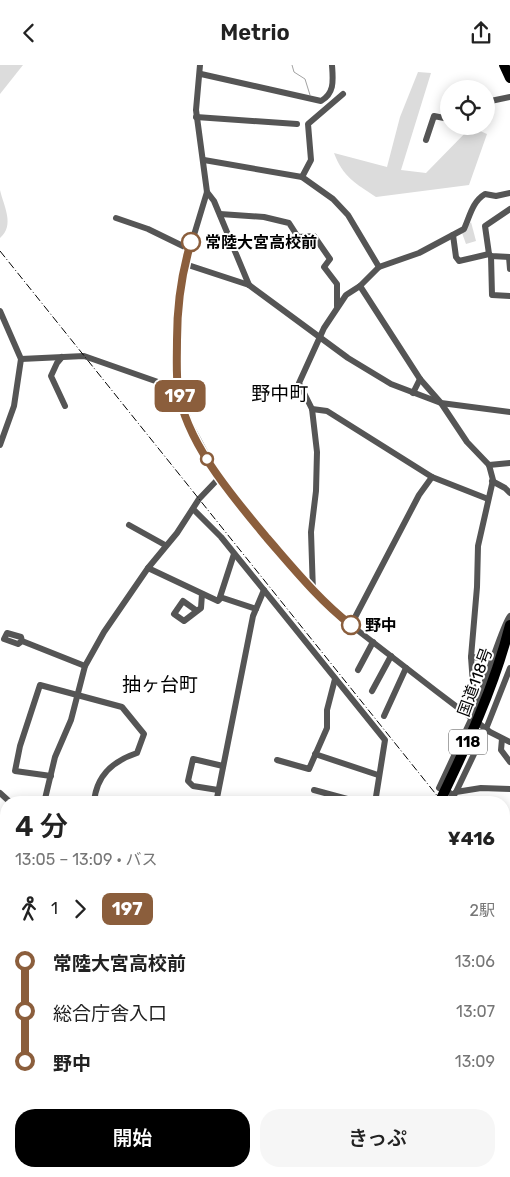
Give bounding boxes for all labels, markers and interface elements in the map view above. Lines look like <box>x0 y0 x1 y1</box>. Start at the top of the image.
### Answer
icon: back <box>15 19 43 47</box>
text: Metrio <box>220 19 290 46</box>
icon: share <box>467 19 495 47</box>
map controls <box>440 80 495 135</box>
button: locate <box>440 80 495 135</box>
marker: 常陸大宮高校前 <box>181 232 201 252</box>
place label: 常陸大宮高校前 <box>205 233 317 252</box>
line badge: 197 <box>151 380 209 412</box>
district label: 野中町 <box>251 382 309 405</box>
text: 197 <box>165 385 195 407</box>
unlabelled marker <box>200 452 214 466</box>
marker: 野中 <box>341 615 361 635</box>
place label: 野中 <box>365 616 397 635</box>
street label: 国道118号 <box>454 645 496 719</box>
district label: 抽ヶ台町 <box>122 673 198 696</box>
road number: 118 <box>449 729 487 755</box>
text: 4 分 <box>15 810 68 843</box>
text: ¥416 <box>448 827 495 850</box>
text: 13:05 – 13:09 · バス <box>15 850 158 869</box>
icon: walk <box>15 895 43 923</box>
icon: forward <box>66 895 94 923</box>
text: 197 <box>112 898 143 920</box>
text: 1 <box>51 899 58 918</box>
text: 2駅 <box>470 901 495 920</box>
text: 常陸大宮高校前 <box>53 952 186 975</box>
text: 13:06 <box>455 952 495 971</box>
text: 総合庁舎入口 <box>53 1002 167 1025</box>
text: 13:07 <box>456 1002 495 1021</box>
text: 野中 <box>53 1052 91 1075</box>
text: 13:09 <box>455 1052 495 1071</box>
button: 開始 <box>15 1109 250 1167</box>
button: きっぷ <box>260 1109 495 1167</box>

